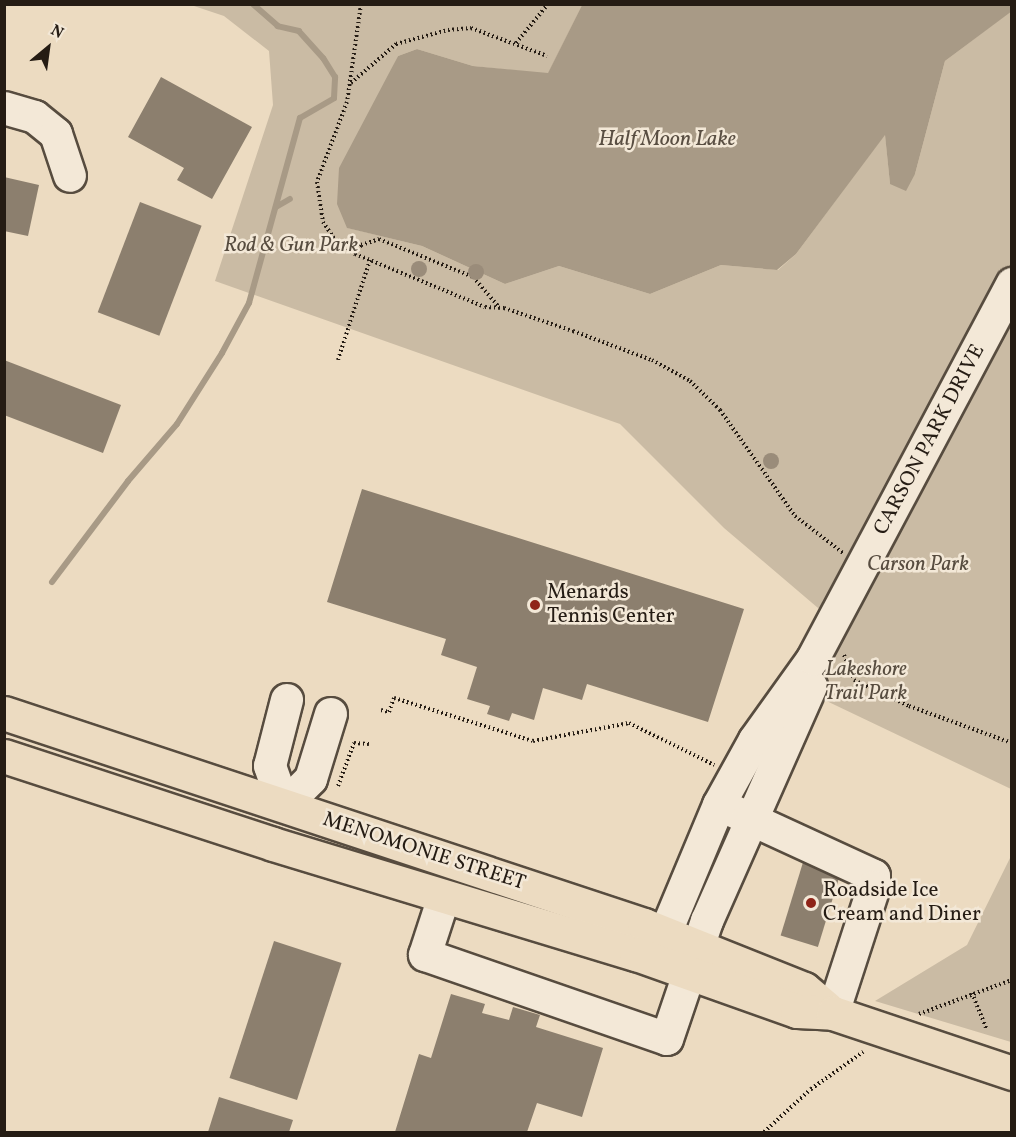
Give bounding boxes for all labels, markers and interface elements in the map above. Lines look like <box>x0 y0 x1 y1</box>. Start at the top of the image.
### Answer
north arrow <box>18 18 78 78</box>
text: N <box>46 20 67 45</box>
water label: Half Moon Lake <box>598 127 736 153</box>
park label: Rod & Gun Park <box>224 233 358 259</box>
street label: CARSON PARK DRIVE <box>869 340 991 540</box>
park label: Carson Park <box>867 552 969 578</box>
place label: Menards Tennis Center <box>547 580 674 630</box>
marker: Menards Tennis Center <box>528 598 542 612</box>
park label: Lakeshore Trail Park <box>825 657 907 707</box>
street label: MENOMONIE STREET <box>319 807 529 897</box>
place label: Roadside Ice Cream and Diner <box>823 878 981 928</box>
marker: Roadside Ice Cream and Diner <box>804 896 818 910</box>

